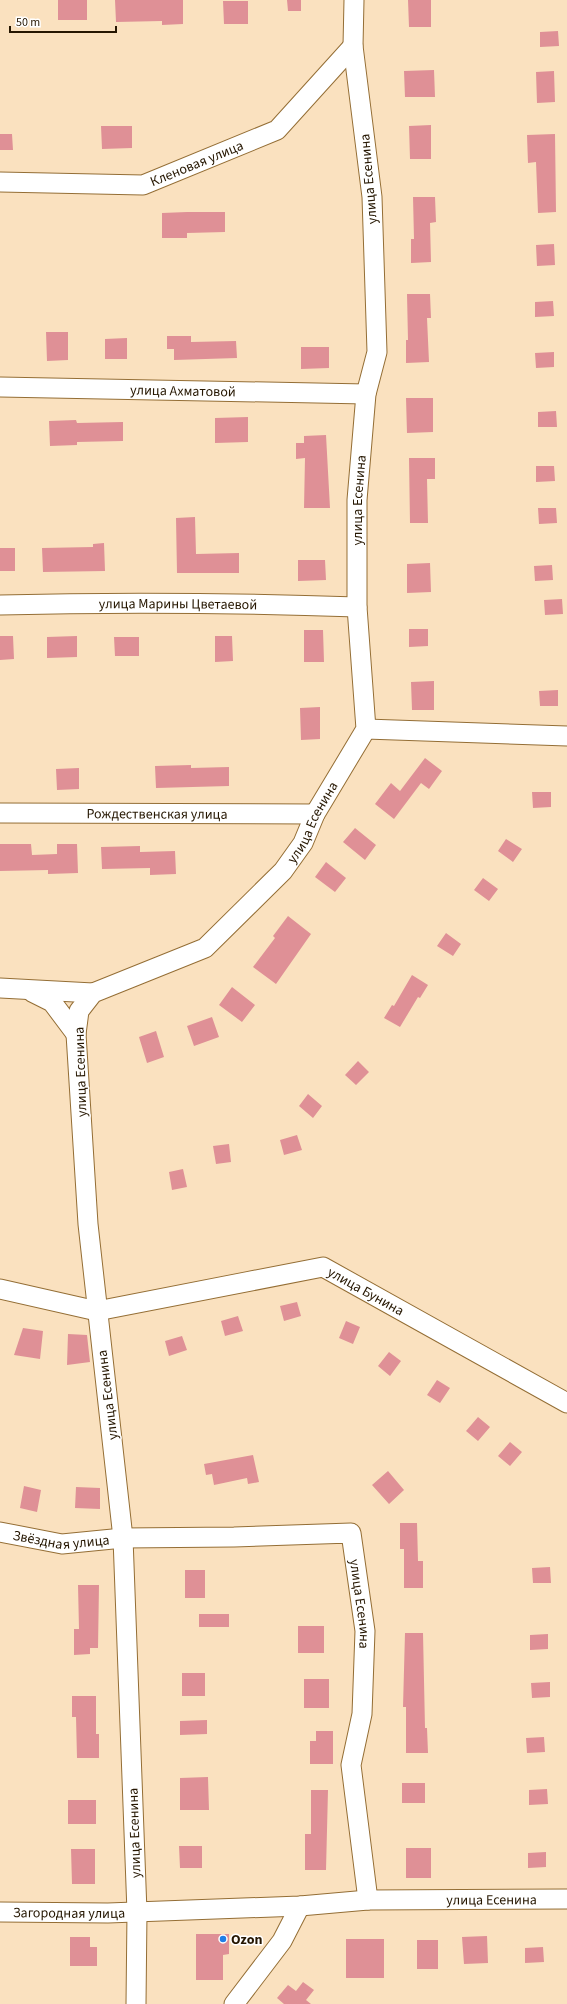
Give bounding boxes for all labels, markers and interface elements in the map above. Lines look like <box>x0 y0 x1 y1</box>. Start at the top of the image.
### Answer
scale bar <box>10 8 116 34</box>
text: 50 m <box>16 14 40 31</box>
street label: улица Есенина <box>355 133 383 225</box>
street label: Кленовая улица <box>147 136 247 192</box>
street label: улица Ахматовой <box>130 380 236 403</box>
street label: улица Есенина <box>348 454 372 545</box>
street label: улица Марины Цветаевой <box>99 594 257 615</box>
street label: улица Есенина <box>283 778 343 868</box>
street label: Рождественская улица <box>86 804 228 825</box>
street label: улица Есенина <box>69 1026 93 1118</box>
street label: улица Бунина <box>324 1263 407 1321</box>
street label: улица Есенина <box>93 1349 123 1441</box>
street label: Звёздная улица <box>11 1526 110 1555</box>
street label: улица Есенина <box>344 1558 374 1649</box>
street label: улица Есенина <box>123 1787 147 1879</box>
street label: улица Есенина <box>446 1890 537 1911</box>
street label: Загородная улица <box>13 1903 125 1924</box>
place label: Ozon <box>231 1930 262 1950</box>
marker: Ozon <box>218 1934 228 1944</box>

